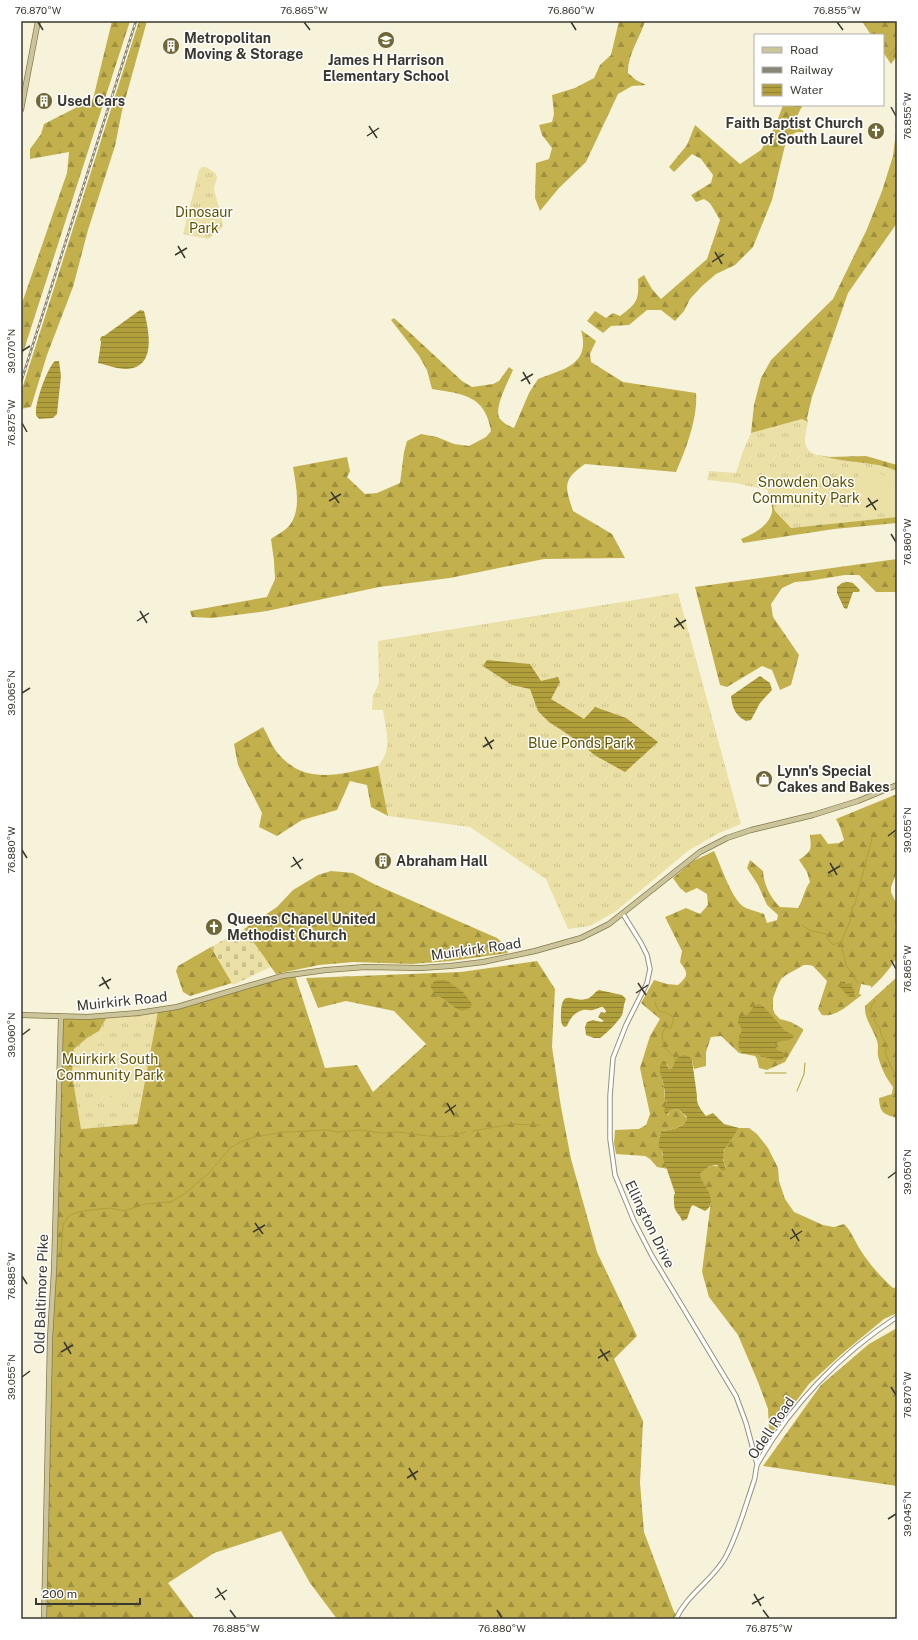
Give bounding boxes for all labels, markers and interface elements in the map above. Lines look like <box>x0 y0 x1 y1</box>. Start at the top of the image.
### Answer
text: 76.870°W <box>15 4 62 16</box>
text: 76.865°W <box>280 4 328 16</box>
text: 76.860°W <box>547 4 595 16</box>
text: 76.855°W <box>813 4 861 16</box>
place label: Metropolitan Moving & Storage <box>184 30 303 62</box>
school or university icon: James H Harrison Elementary School <box>376 30 396 50</box>
legend <box>754 34 884 106</box>
building icon: Metropolitan Moving & Storage <box>161 36 181 56</box>
text: Road <box>790 43 818 57</box>
place label: James H Harrison Elementary School <box>323 52 450 84</box>
text: Railway <box>790 63 834 77</box>
text: Water <box>790 83 824 97</box>
building icon: Used Cars <box>34 91 54 111</box>
text: 76.855°W <box>901 92 913 140</box>
place label: Used Cars <box>57 93 125 109</box>
place label: Faith Baptist Church of South Laurel <box>726 115 863 147</box>
church icon: Faith Baptist Church of South Laurel <box>866 121 886 141</box>
park label: Dinosaur Park <box>175 204 233 236</box>
text: 39.070°N <box>5 329 17 373</box>
text: 76.875°W <box>5 399 17 447</box>
park label: Snowden Oaks Community Park <box>752 474 860 506</box>
text: 76.860°W <box>901 518 913 566</box>
text: 39.065°N <box>5 670 17 716</box>
park label: Blue Ponds Park <box>528 735 634 751</box>
place label: Lynn's Special Cakes and Bakes <box>777 763 890 795</box>
shop icon: Lynn's Special Cakes and Bakes <box>754 769 774 789</box>
text: 39.055°N <box>901 807 913 853</box>
text: 76.880°W <box>5 826 17 874</box>
building icon: Abraham Hall <box>373 851 393 871</box>
place label: Abraham Hall <box>396 853 488 869</box>
place label: Queens Chapel United Methodist Church <box>227 911 376 943</box>
church icon: Queens Chapel United Methodist Church <box>204 917 224 937</box>
street label: Muirkirk Road <box>430 935 522 963</box>
text: 76.865°W <box>901 945 913 993</box>
street label: Muirkirk Road <box>76 988 168 1014</box>
text: 39.060°N <box>5 1012 17 1058</box>
park label: Muirkirk South Community Park <box>56 1051 164 1083</box>
text: 39.050°N <box>901 1149 913 1195</box>
street label: Ellington Drive <box>622 1178 678 1270</box>
street label: Old Baltimore Pike <box>31 1234 51 1354</box>
text: 76.885°W <box>5 1252 17 1300</box>
text: 39.055°N <box>5 1354 17 1400</box>
text: 76.870°W <box>901 1371 913 1418</box>
street label: Odell Road <box>744 1394 798 1462</box>
text: 39.045°N <box>901 1491 913 1537</box>
scale bar <box>36 1580 140 1606</box>
text: 200 m <box>42 1587 77 1601</box>
text: 76.885°W <box>212 1622 260 1634</box>
text: 76.880°W <box>478 1622 526 1634</box>
text: 76.875°W <box>745 1622 793 1634</box>

